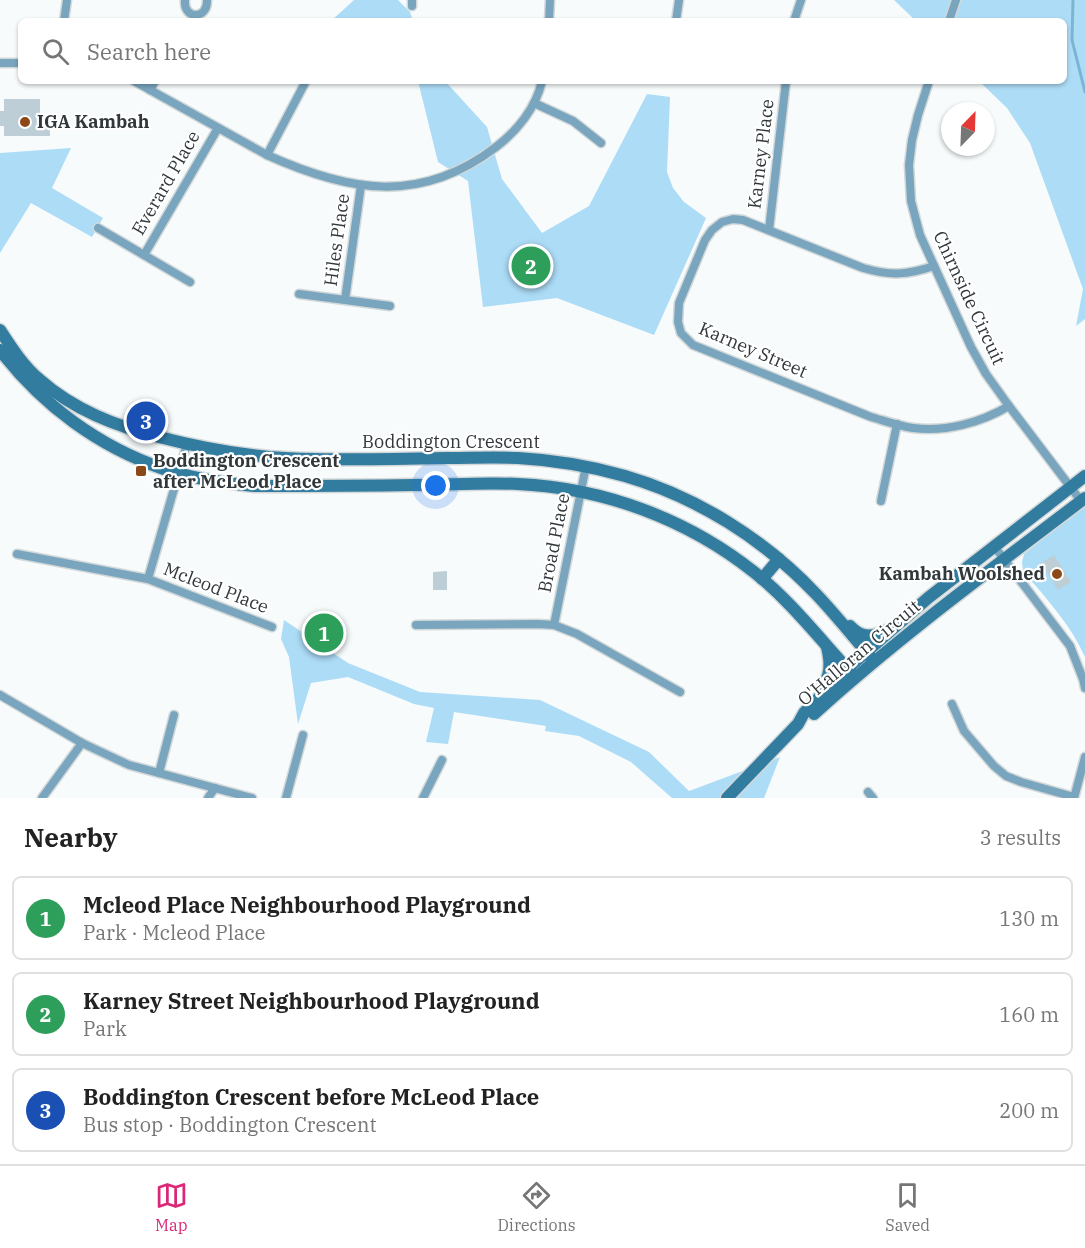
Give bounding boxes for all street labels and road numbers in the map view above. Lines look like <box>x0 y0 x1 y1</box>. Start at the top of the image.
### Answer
street label: Karney Place <box>742 98 779 210</box>
street label: Everard Place <box>126 126 205 239</box>
street label: Hiles Place <box>319 192 354 288</box>
street label: Chirnside Circuit <box>928 227 1011 368</box>
street label: Karney Street <box>695 316 811 383</box>
street label: Boddington Crescent <box>362 430 540 453</box>
street label: Broad Place <box>533 491 574 594</box>
street label: Mcleod Place <box>160 557 272 618</box>
street label: O'Halloran Circuit <box>793 595 925 711</box>

